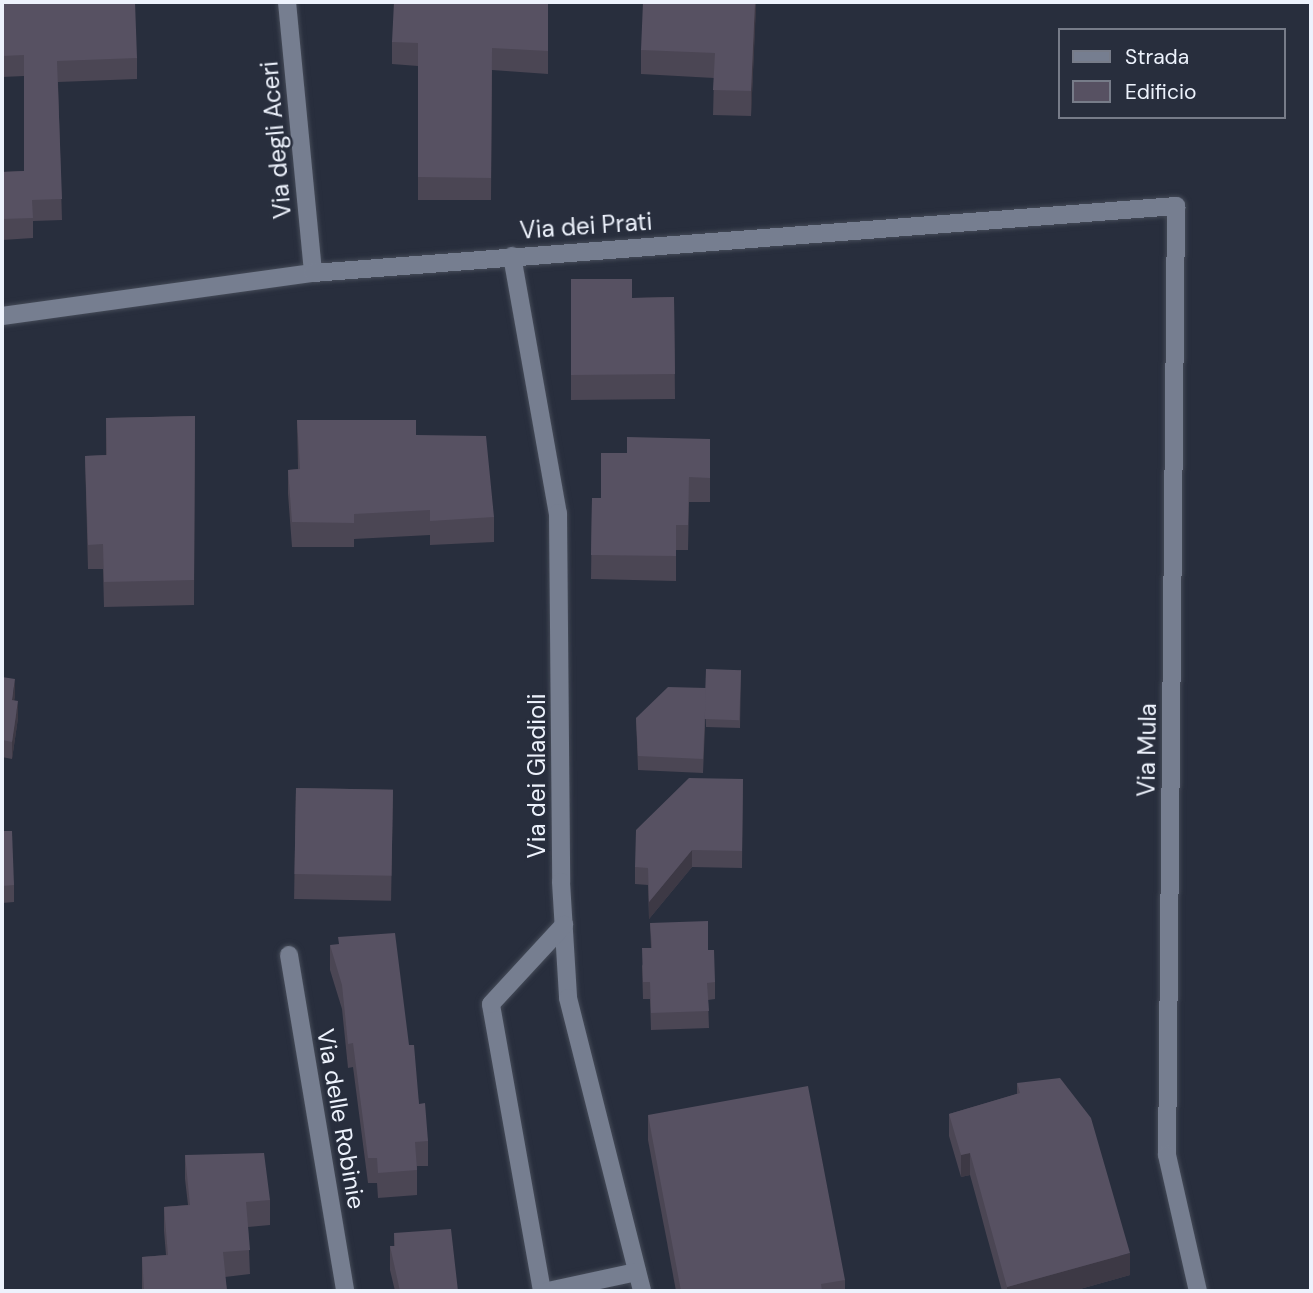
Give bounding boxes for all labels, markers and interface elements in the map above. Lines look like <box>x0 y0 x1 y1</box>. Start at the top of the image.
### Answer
legend <box>1058 28 1285 119</box>
text: Strada <box>1125 43 1189 71</box>
street label: Via degli Aceri <box>255 60 297 220</box>
text: Edificio <box>1125 78 1196 106</box>
street label: Via dei Prati <box>519 207 653 245</box>
street label: Via dei Gladioli <box>523 694 551 858</box>
street label: Via Mula <box>1132 703 1162 797</box>
street label: Via delle Robinie <box>311 1027 371 1211</box>

